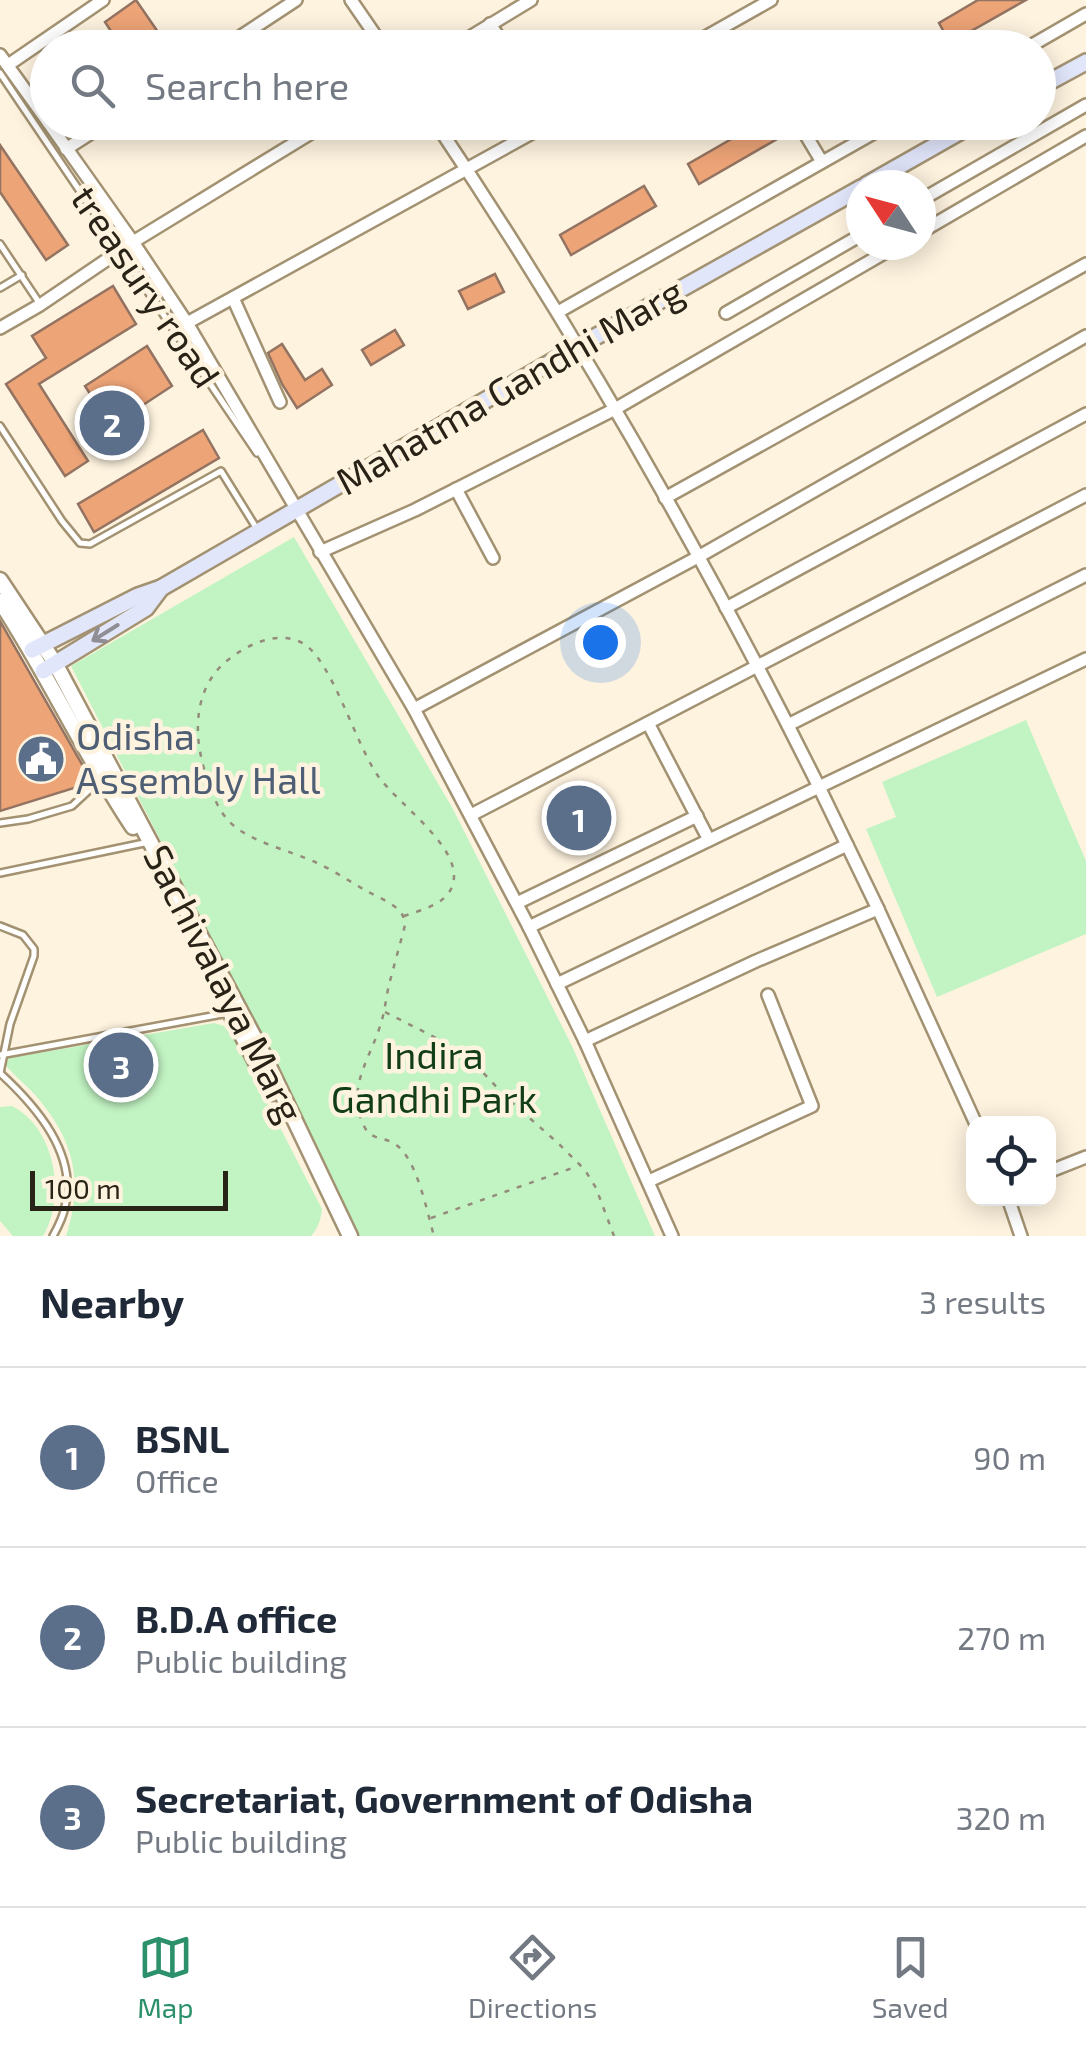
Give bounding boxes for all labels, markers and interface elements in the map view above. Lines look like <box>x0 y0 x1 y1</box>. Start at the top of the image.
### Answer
search box <box>30 30 1056 140</box>
icon: search <box>65 58 120 113</box>
text: Search here <box>145 62 349 108</box>
north arrow <box>846 170 936 260</box>
street label: treasury road <box>62 176 231 395</box>
street label: Mahatma Gandhi Marg <box>327 267 691 504</box>
pin: 2 <box>80 386 144 460</box>
your location <box>575 617 626 668</box>
one-way arrow <box>91 622 120 643</box>
place label: Odisha Assembly Hall <box>76 712 321 802</box>
public building icon: Odisha Assembly Hall <box>15 733 67 785</box>
pin: 1 <box>546 780 612 856</box>
street label: Sachivalaya Marg <box>135 837 314 1129</box>
pin: 3 <box>88 1028 154 1102</box>
park label: Indira Gandhi Park <box>331 1031 537 1121</box>
map controls <box>966 1116 1056 1206</box>
button: locate <box>966 1116 1056 1206</box>
scale bar <box>30 1166 228 1210</box>
text: 100 m <box>45 1171 121 1205</box>
text: Nearby <box>40 1276 184 1326</box>
text: 3 results <box>919 1282 1046 1320</box>
text: BSNL <box>135 1415 229 1461</box>
text: 1 <box>66 1438 79 1476</box>
text: 90 m <box>973 1438 1046 1476</box>
text: Office <box>135 1461 219 1499</box>
text: B.D.A office <box>135 1595 337 1641</box>
text: 2 <box>63 1618 82 1656</box>
text: 270 m <box>957 1618 1046 1656</box>
text: Public building <box>135 1641 347 1679</box>
text: Secretariat, Government of Odisha <box>135 1775 753 1821</box>
text: 3 <box>63 1798 82 1836</box>
text: 320 m <box>956 1798 1046 1836</box>
text: Public building <box>135 1821 347 1859</box>
tab: Map <box>137 1930 193 2024</box>
tab: Directions <box>468 1930 597 2024</box>
tab: Saved <box>872 1930 949 2024</box>

